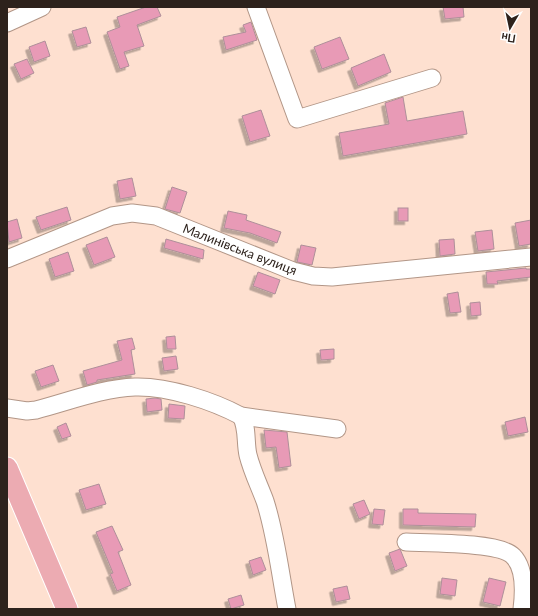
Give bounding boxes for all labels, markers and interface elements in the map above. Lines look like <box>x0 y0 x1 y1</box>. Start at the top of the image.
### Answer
north arrow <box>490 8 530 48</box>
text: Пн <box>500 31 516 46</box>
street label: Малинівська вулиця <box>181 220 299 278</box>

